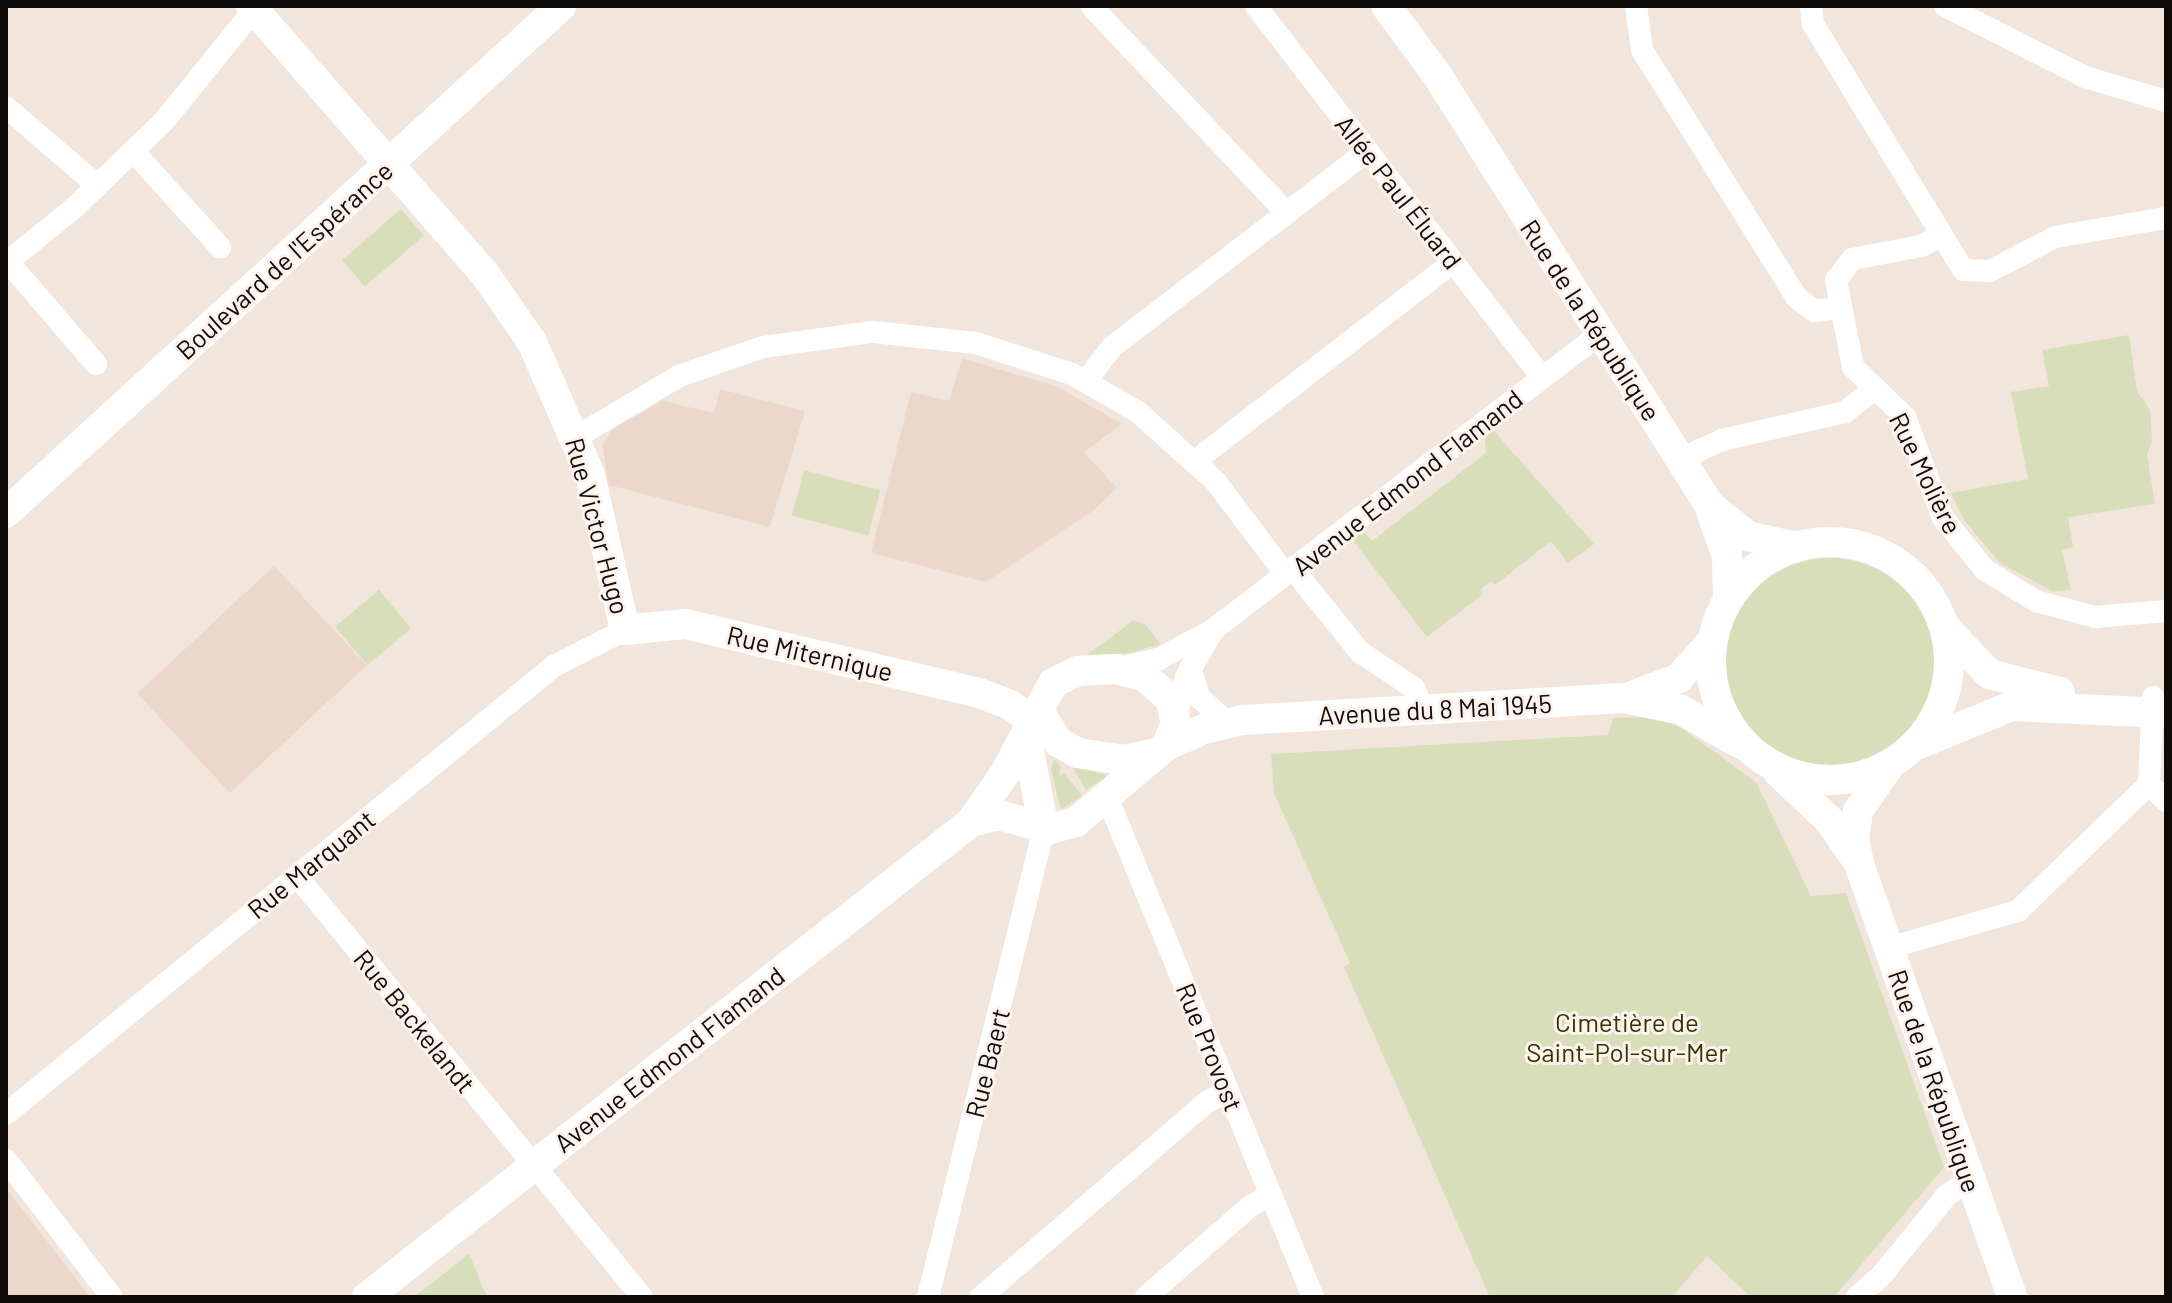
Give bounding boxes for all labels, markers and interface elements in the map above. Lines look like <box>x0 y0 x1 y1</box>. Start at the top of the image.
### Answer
street label: Allée Paul Éluard <box>1329 109 1469 275</box>
street label: Boulevard de l'Espérance <box>169 154 399 366</box>
street label: Rue de la République <box>1514 214 1668 426</box>
street label: Avenue Edmond Flamand <box>1286 382 1528 582</box>
street label: Rue Molière <box>1883 407 1969 539</box>
street label: Rue Victor Hugo <box>559 434 637 618</box>
street label: Rue Miternique <box>724 619 896 687</box>
street label: Avenue du 8 Mai 1945 <box>1317 687 1553 731</box>
street label: Rue Marquant <box>241 803 381 925</box>
street label: Rue Backelandt <box>348 943 482 1099</box>
street label: Avenue Edmond Flamand <box>548 959 790 1159</box>
street label: Rue de la République <box>1882 966 1988 1196</box>
street label: Rue Provost <box>1170 978 1250 1116</box>
street label: Rue Baert <box>958 1005 1016 1121</box>
park label: Cimetière de Saint-Pol-sur-Mer <box>1526 1006 1728 1068</box>

